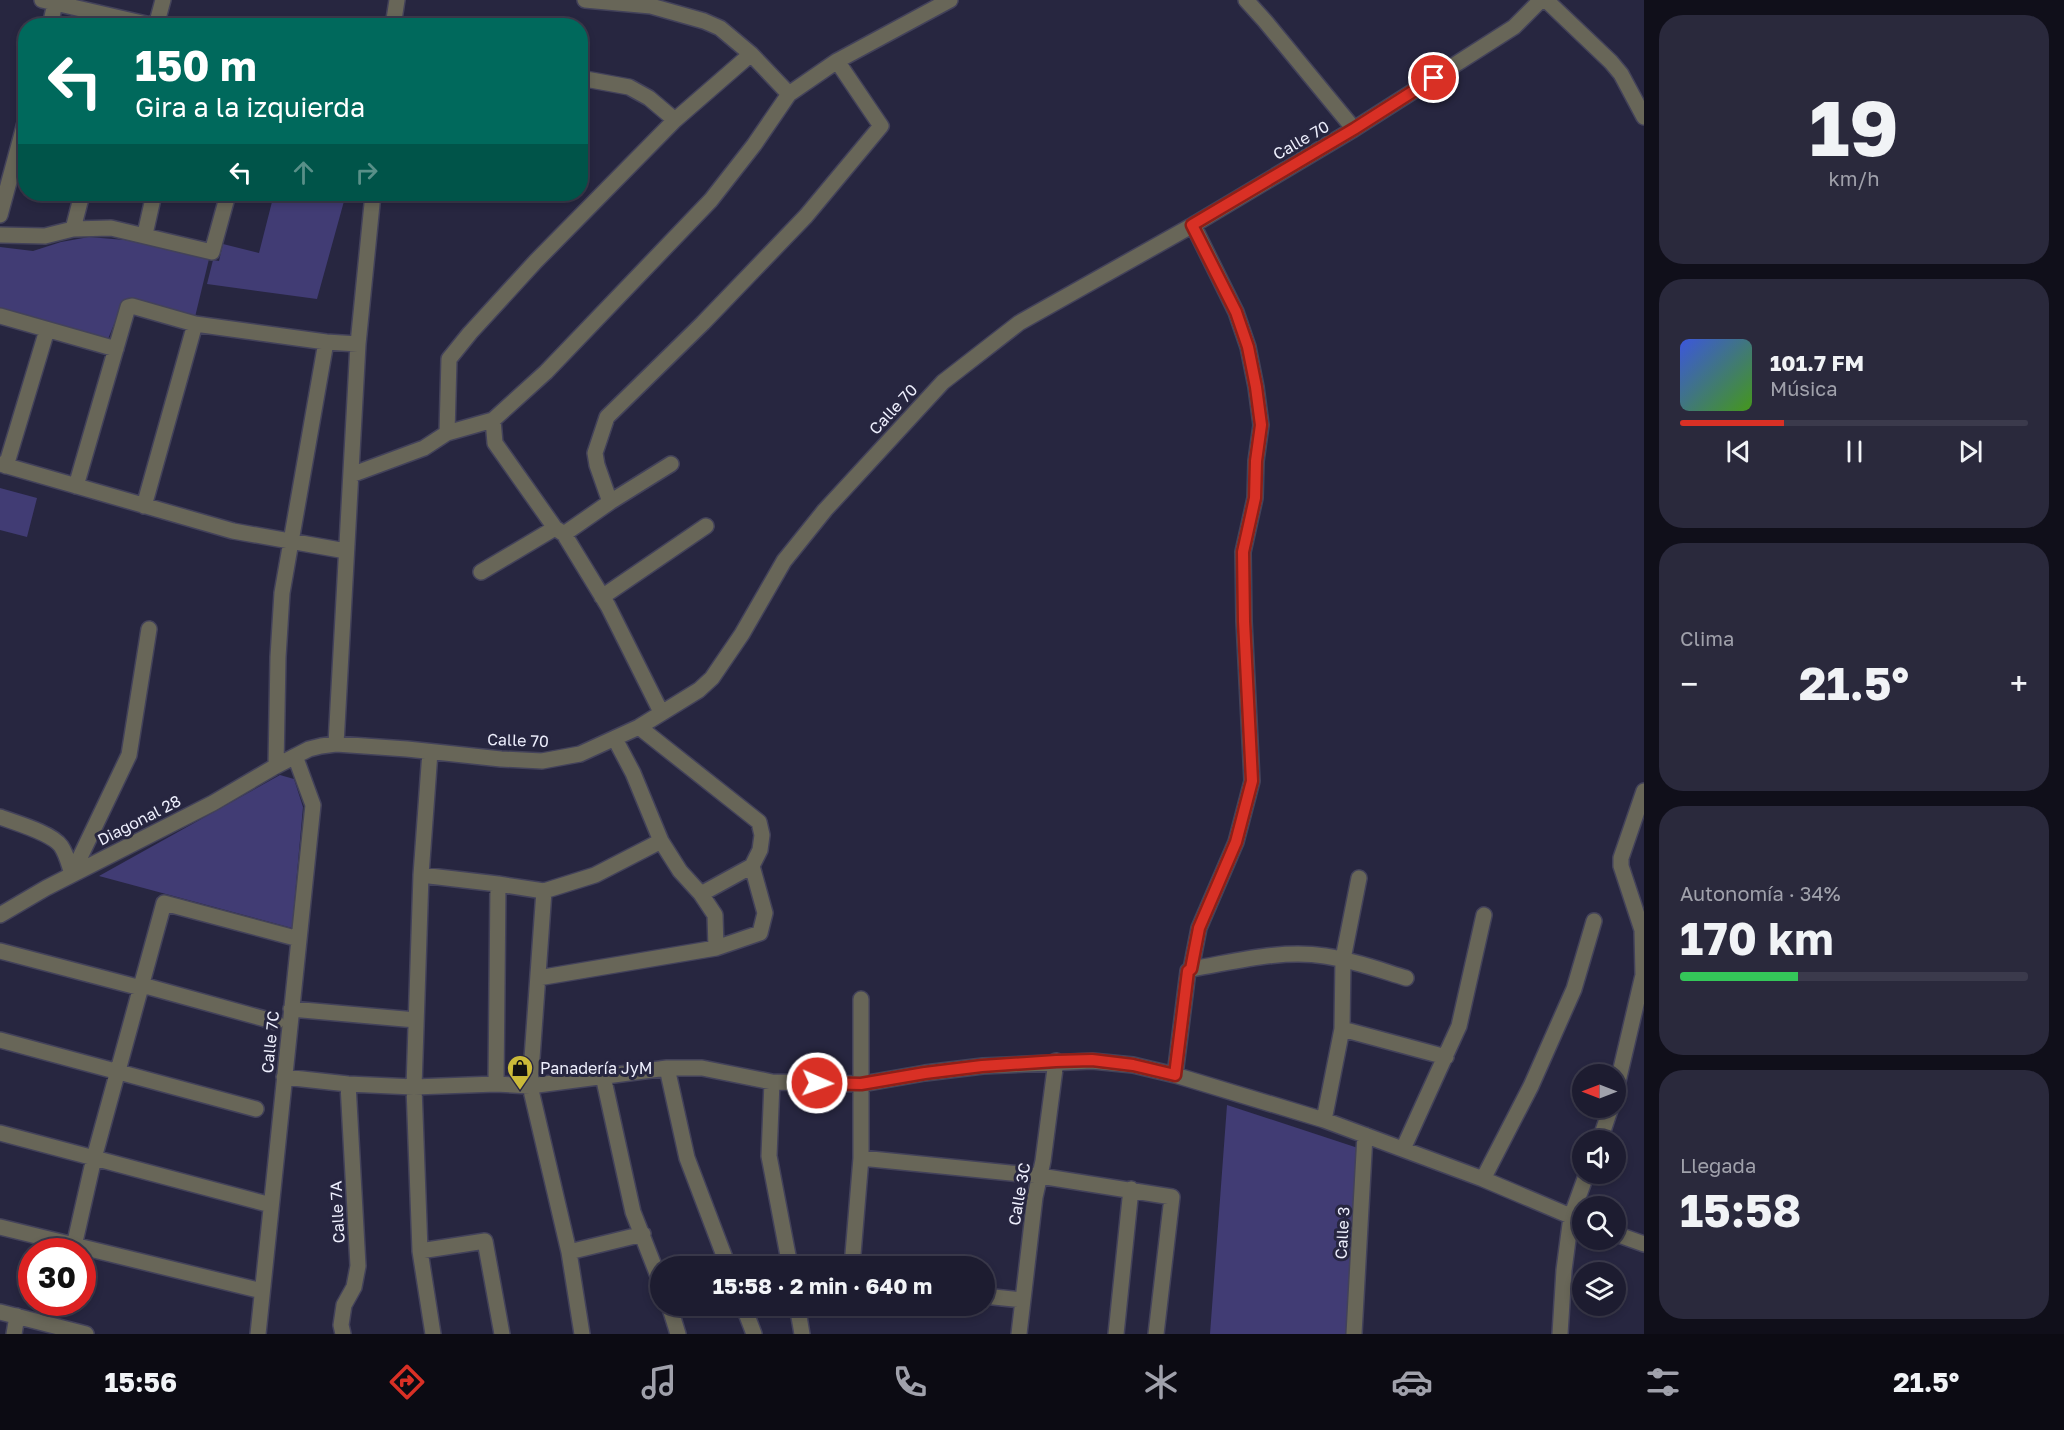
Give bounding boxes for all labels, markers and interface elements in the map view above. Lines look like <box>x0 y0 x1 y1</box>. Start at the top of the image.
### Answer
text: 150 m <box>135 40 257 90</box>
icon: left <box>36 42 114 120</box>
pin <box>1408 52 1459 103</box>
icon: arrive <box>1417 61 1450 94</box>
text: 19 <box>1809 80 1899 173</box>
text: Gira a la izquierda <box>135 91 365 123</box>
street label: Calle 70 <box>1269 116 1333 164</box>
icon: left <box>224 156 257 189</box>
icon: ahead <box>287 156 320 189</box>
icon: right <box>350 156 383 189</box>
text: km/h <box>1829 166 1879 190</box>
text: 101.7 FM <box>1770 349 1864 376</box>
text: Música <box>1770 376 1837 400</box>
street label: Calle 70 <box>865 380 921 438</box>
icon: previous <box>1722 435 1755 468</box>
icon: pause <box>1838 435 1871 468</box>
icon: next <box>1954 435 1987 468</box>
text: Clima <box>1680 626 1734 650</box>
text: 21.5° <box>1799 656 1909 710</box>
text: − <box>1680 664 1698 703</box>
text: + <box>2010 664 2028 703</box>
street label: Calle 70 <box>487 729 549 751</box>
street label: Diagonal 28 <box>94 790 184 850</box>
text: Autonomía · 34% <box>1680 881 1840 905</box>
text: 170 km <box>1680 911 1834 965</box>
street label: Calle 7C <box>257 1010 283 1074</box>
position arrow <box>785 1051 849 1115</box>
shop icon: Panadería JyM <box>505 1053 535 1091</box>
place label: Panadería JyM <box>540 1058 653 1078</box>
north arrow <box>1572 1064 1626 1118</box>
map controls <box>1572 1064 1626 1316</box>
button: sound <box>1572 1130 1626 1184</box>
text: Llegada <box>1680 1153 1756 1177</box>
street label: Calle 3C <box>1004 1161 1034 1227</box>
street label: Calle 7A <box>325 1180 349 1244</box>
text: 15:58 <box>1680 1183 1801 1237</box>
button: search <box>1572 1196 1626 1250</box>
street label: Calle 3 <box>1331 1206 1353 1260</box>
speed limit sign: 30 <box>18 1238 96 1316</box>
button: layers <box>1572 1262 1626 1316</box>
text: 15:58 · 2 min · 640 m <box>713 1272 932 1299</box>
icon: directions <box>386 1361 428 1403</box>
icon: music <box>638 1361 680 1403</box>
icon: phone <box>889 1361 931 1403</box>
icon: climate <box>1140 1361 1182 1403</box>
icon: car <box>1391 1361 1433 1403</box>
icon: filters <box>1642 1361 1684 1403</box>
text: 15:56 <box>105 1366 177 1398</box>
text: 21.5° <box>1893 1366 1959 1398</box>

